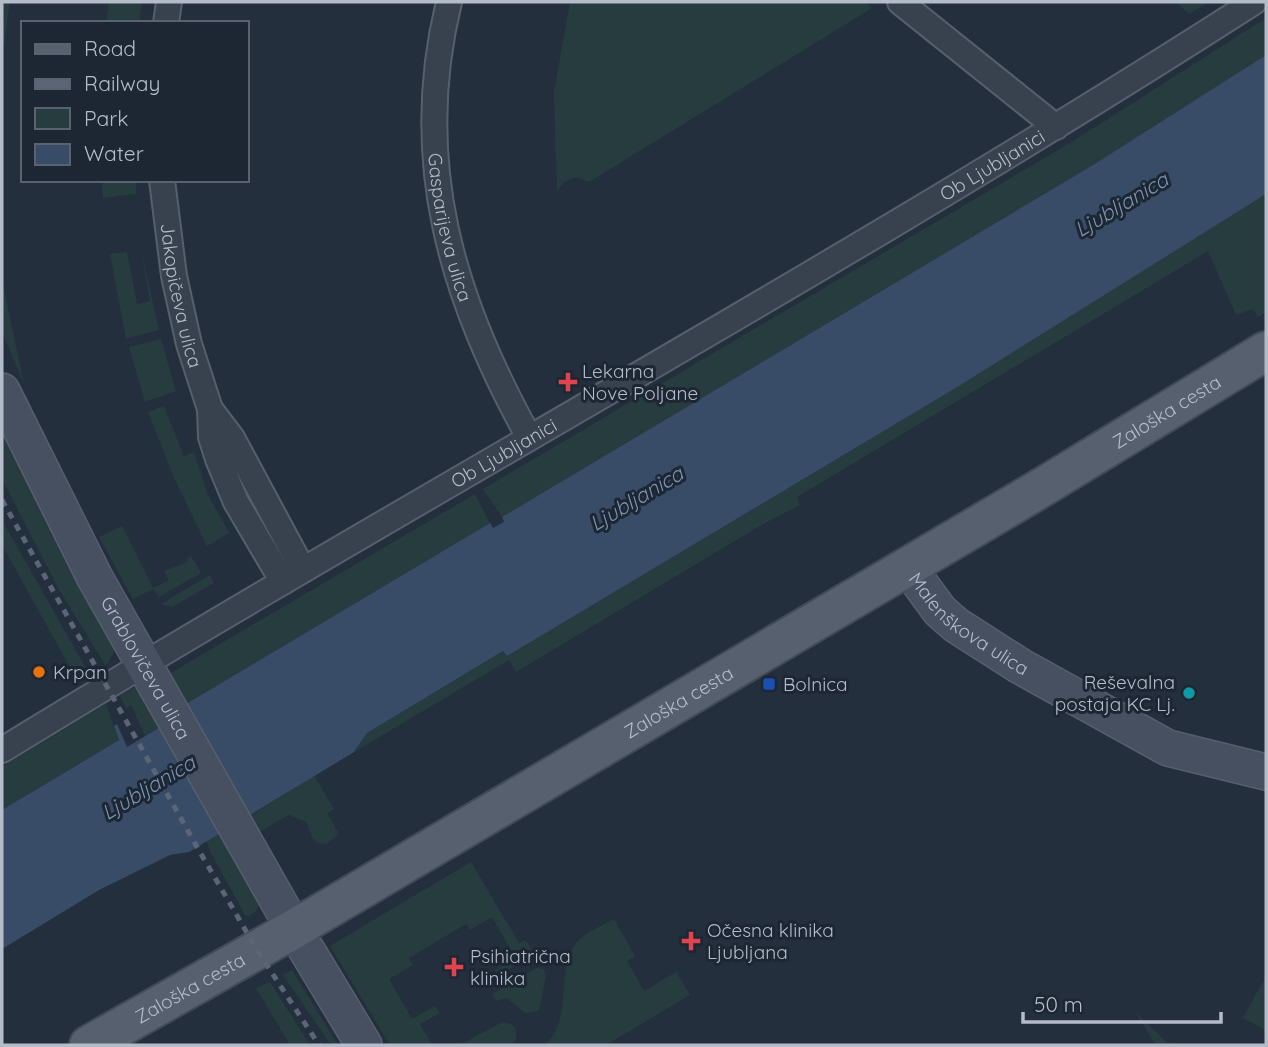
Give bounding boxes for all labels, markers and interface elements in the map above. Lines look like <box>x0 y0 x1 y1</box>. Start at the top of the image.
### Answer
legend <box>21 21 248 182</box>
text: Road <box>84 35 136 61</box>
text: Railway <box>84 70 160 96</box>
text: Park <box>84 105 128 131</box>
street label: Ob Ljubljanici <box>935 124 1049 206</box>
text: Water <box>84 140 144 166</box>
street label: Gasparijeva ulica <box>423 152 478 305</box>
water label: Ljubljanica <box>1069 165 1174 242</box>
street label: Jakopičeva ulica <box>155 222 208 371</box>
place label: Lekarna Nove Poljane <box>582 359 698 405</box>
street label: Zaloška cesta <box>1108 369 1225 454</box>
marker: Lekarna Nove Poljane <box>560 374 576 390</box>
street label: Ob Ljubljanici <box>446 413 561 493</box>
water label: Ljubljanica <box>584 459 689 536</box>
street label: Malenškova ulica <box>904 568 1033 680</box>
street label: Grablovičeva ulica <box>96 592 196 744</box>
place label: Krpan <box>53 660 107 684</box>
street label: Zaloška cesta <box>620 661 737 744</box>
marker: Krpan <box>31 664 47 680</box>
place label: Reševalna postaja KC Lj. <box>1055 670 1175 716</box>
place label: Bolnica <box>783 672 848 696</box>
marker: Bolnica <box>761 676 777 692</box>
marker: Reševalna postaja KC Lj. <box>1181 685 1197 701</box>
water label: Ljubljanica <box>96 748 201 825</box>
place label: Očesna klinika Ljubljana <box>707 918 834 964</box>
marker: Očesna klinika Ljubljana <box>681 931 701 951</box>
place label: Psihiatrična klinika <box>470 944 571 990</box>
street label: Zaloška cesta <box>131 947 249 1029</box>
marker: Psihiatrična klinika <box>444 957 464 977</box>
scale bar <box>1023 981 1221 1025</box>
text: 50 m <box>1034 991 1083 1017</box>

